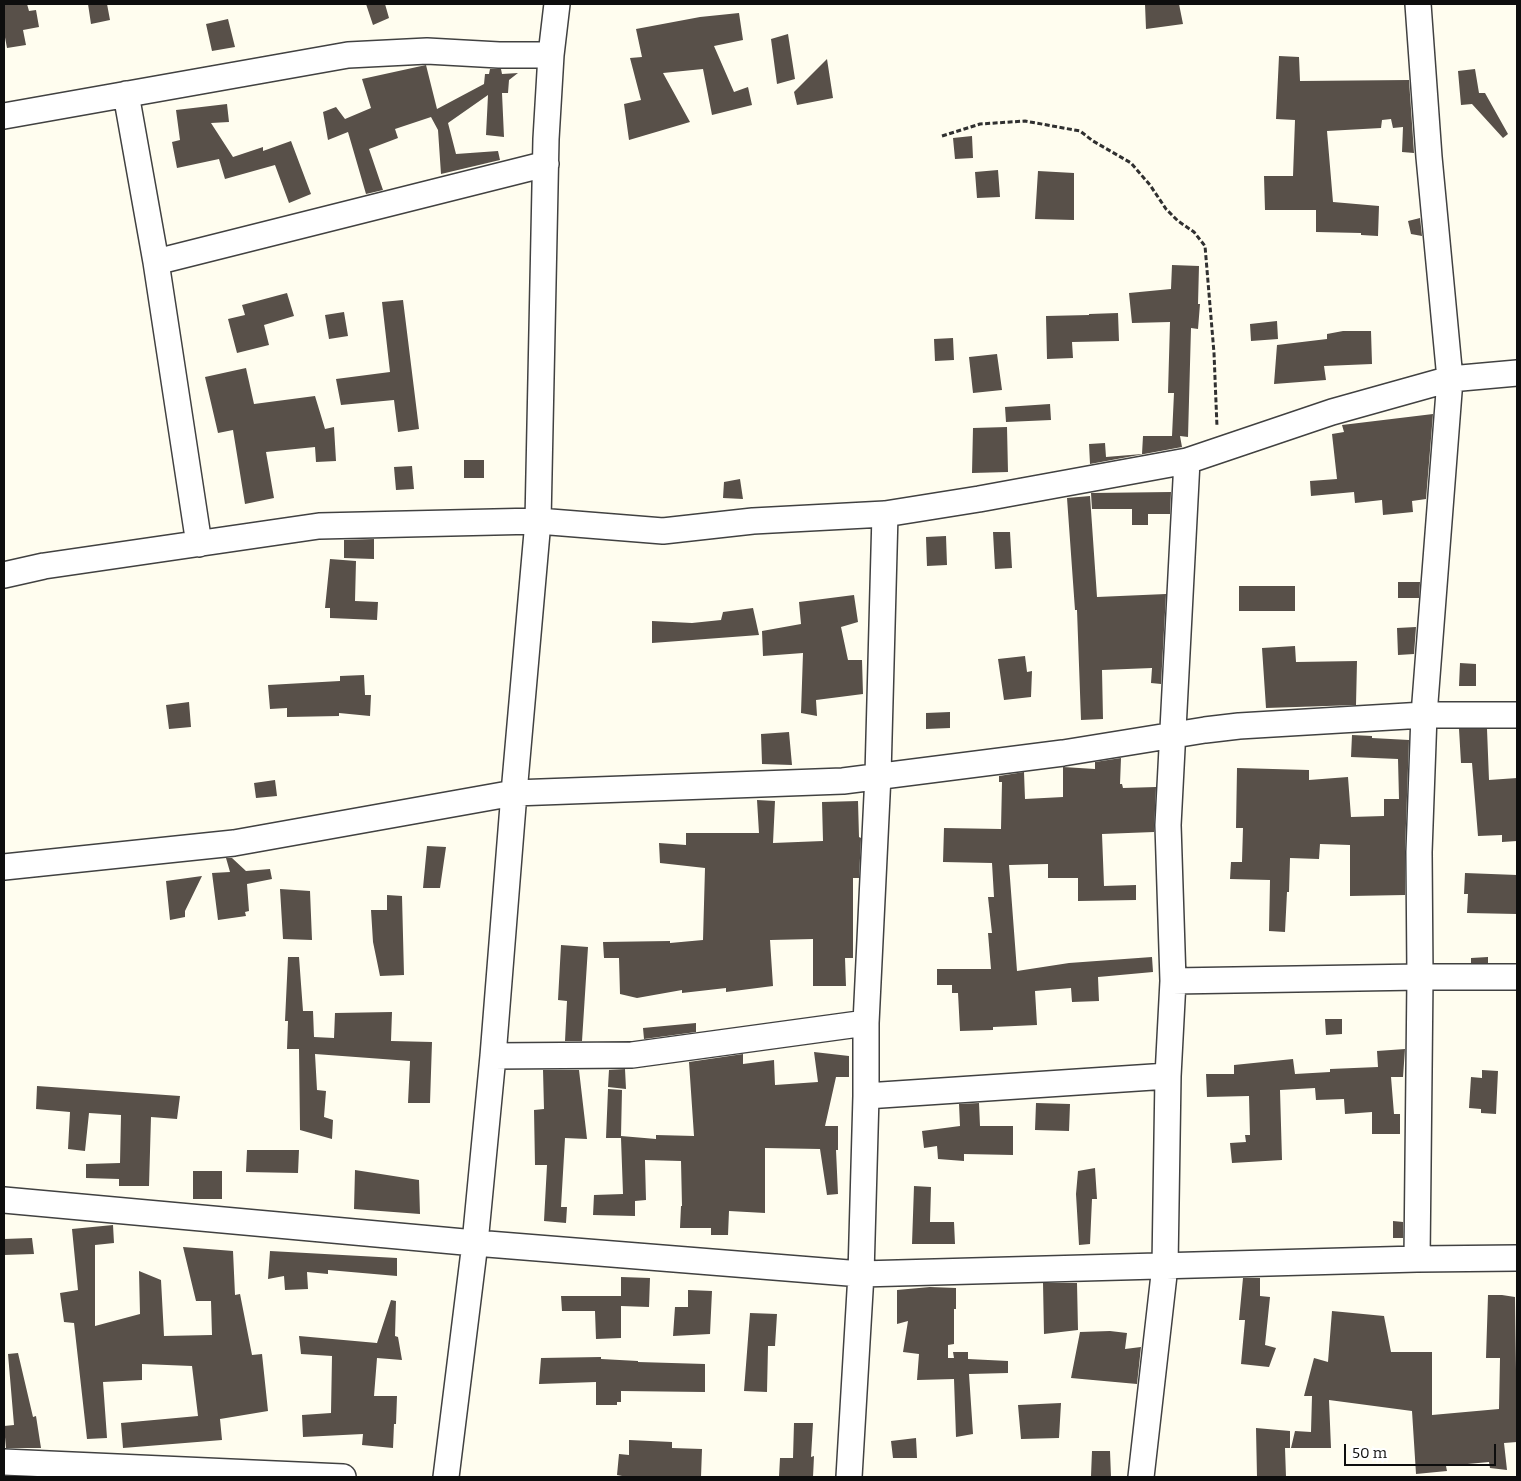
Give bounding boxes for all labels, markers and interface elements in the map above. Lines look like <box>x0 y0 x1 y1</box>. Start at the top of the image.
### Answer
scale bar <box>1346 1434 1498 1466</box>
text: 50 m <box>1352 1444 1387 1462</box>

